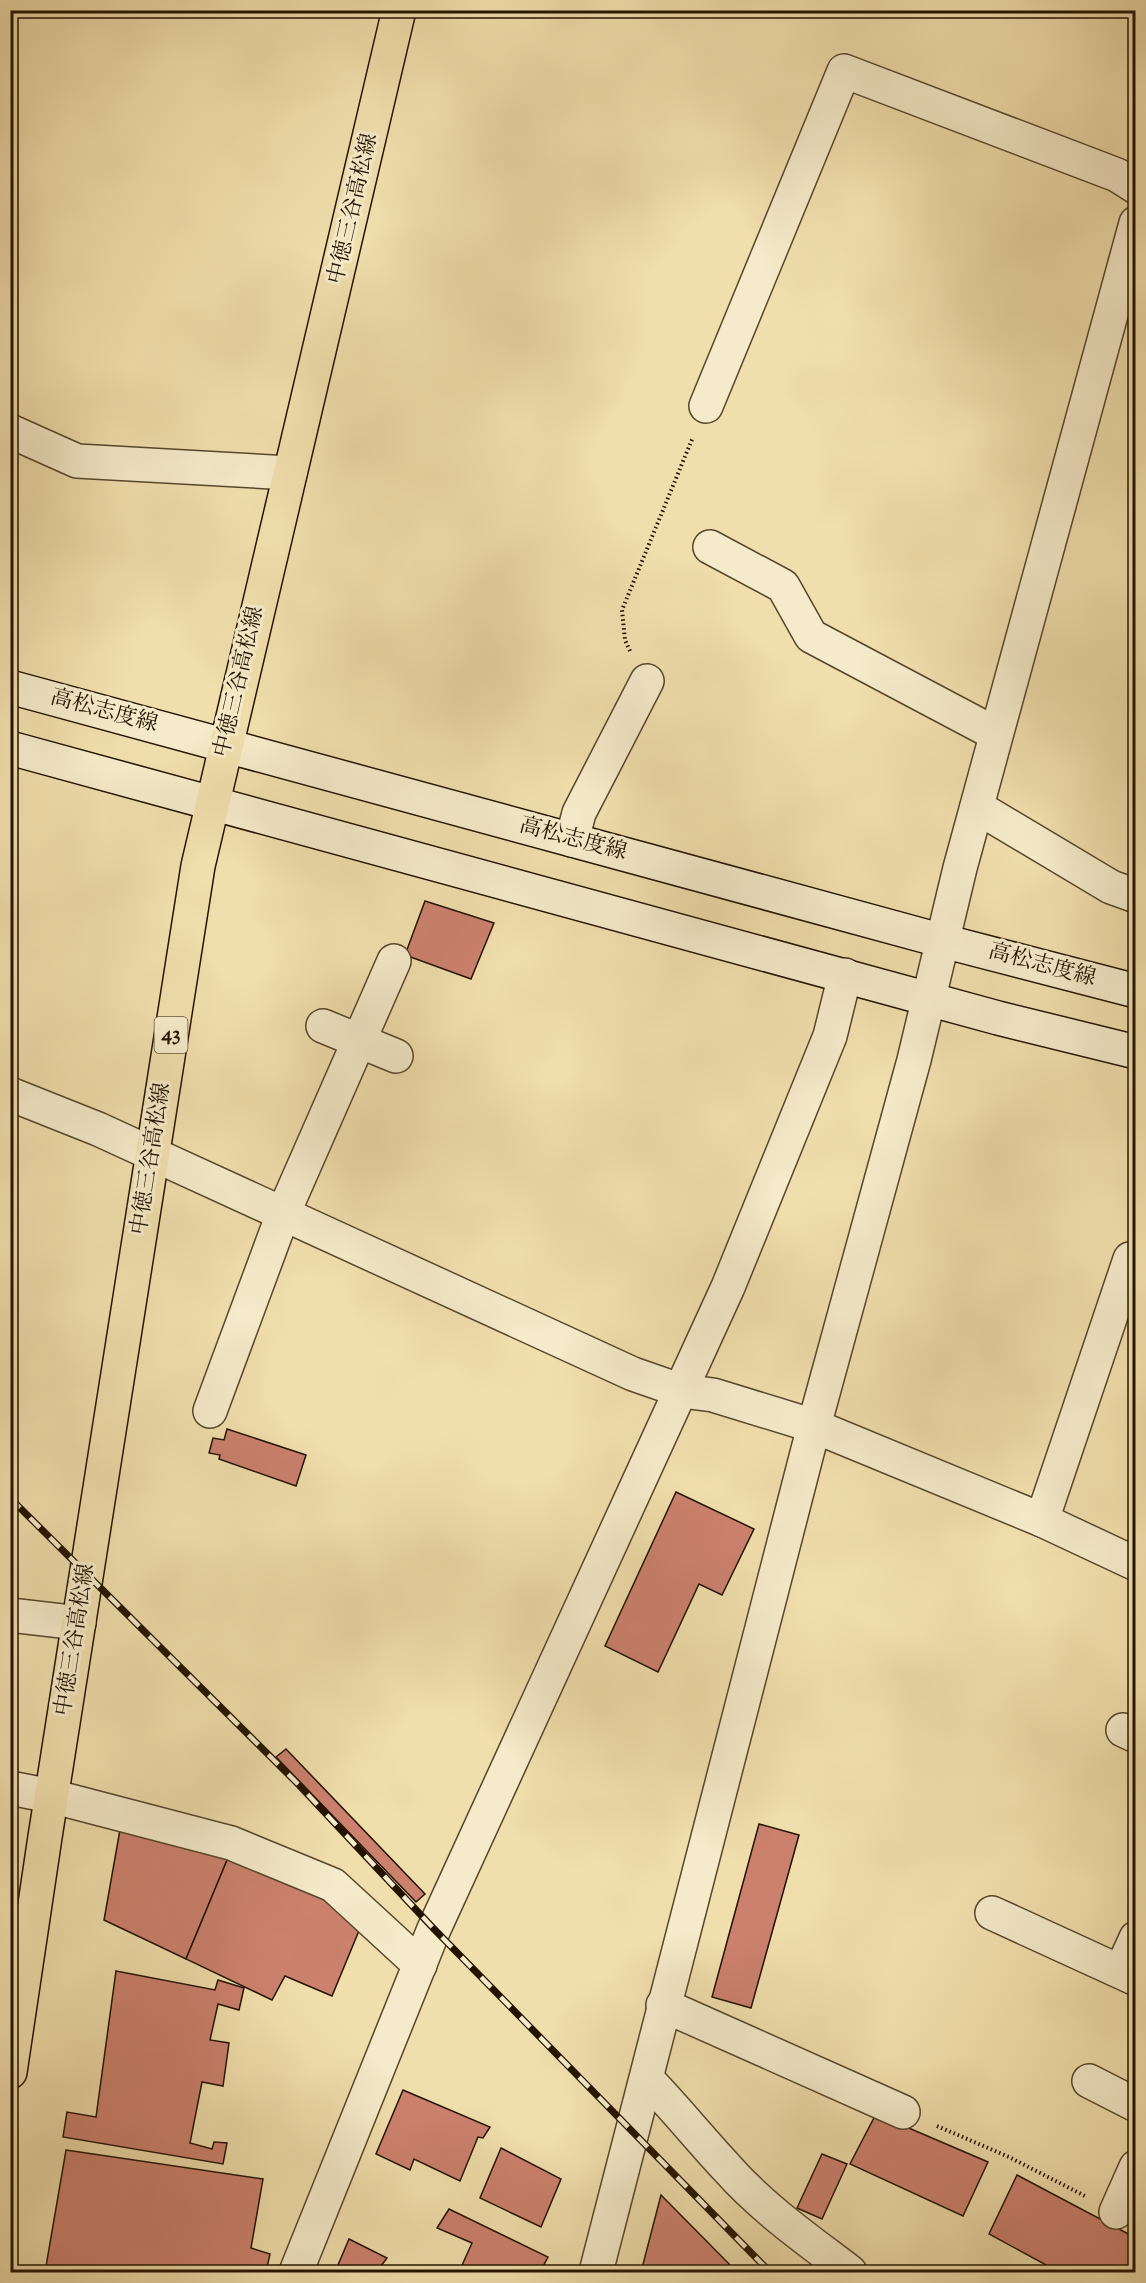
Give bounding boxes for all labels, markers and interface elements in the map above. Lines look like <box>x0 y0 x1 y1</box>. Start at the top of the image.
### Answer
street label: 中徳三谷高松線 <box>321 130 387 288</box>
street label: 中徳三谷高松線 <box>207 603 273 761</box>
street label: 高松志度線 <box>47 682 161 742</box>
street label: 高松志度線 <box>516 810 630 870</box>
street label: 高松志度線 <box>985 936 1099 996</box>
road number: 43 <box>154 1017 188 1053</box>
street label: 中徳三谷高松線 <box>124 1080 180 1238</box>
street label: 中徳三谷高松線 <box>48 1561 104 1719</box>

